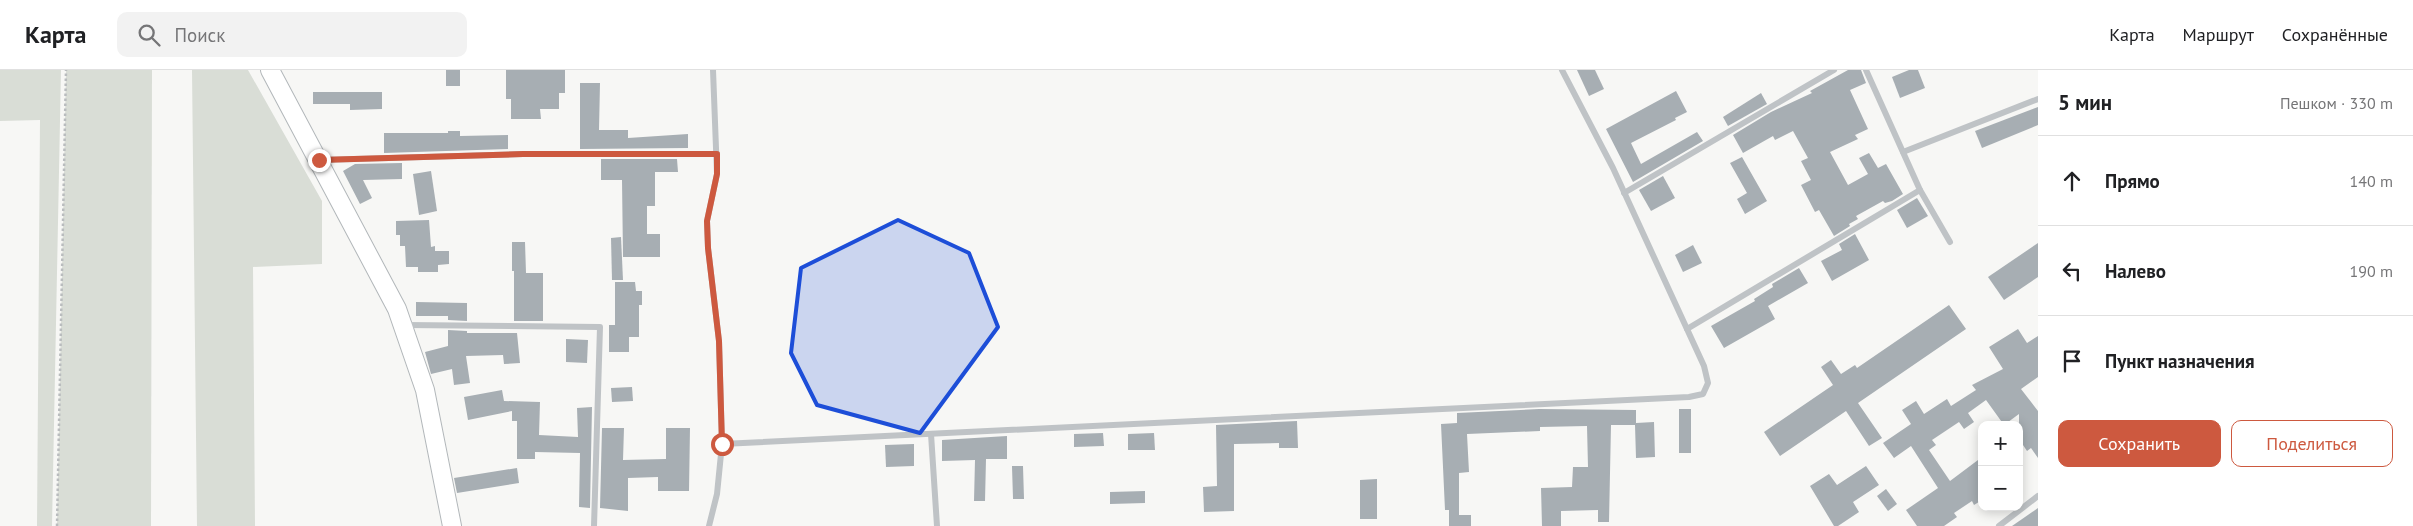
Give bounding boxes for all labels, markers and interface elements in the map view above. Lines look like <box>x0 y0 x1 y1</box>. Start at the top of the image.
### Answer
search box <box>117 12 467 57</box>
text: Карта <box>25 19 87 50</box>
icon: search <box>135 21 163 49</box>
text: Поиск <box>175 23 225 47</box>
text: Карта <box>2109 23 2155 46</box>
text: Маршрут <box>2183 23 2254 46</box>
text: Сохранённые <box>2282 23 2388 46</box>
text: 5 мин <box>2058 89 2112 116</box>
text: Пешком · 330 m <box>2280 93 2393 113</box>
route end <box>308 149 331 172</box>
icon: ahead <box>2058 167 2086 195</box>
text: Прямо <box>2105 169 2160 193</box>
text: 140 m <box>2350 171 2393 191</box>
icon: left <box>2058 257 2086 285</box>
text: Налево <box>2105 259 2166 283</box>
text: 190 m <box>2350 261 2393 281</box>
icon: arrive <box>2058 347 2086 375</box>
text: Пункт назначения <box>2105 349 2255 373</box>
button: Сохранить <box>2058 420 2221 467</box>
button: Поделиться <box>2231 420 2393 467</box>
map controls <box>1978 421 2023 511</box>
button: + <box>1978 421 2023 466</box>
route start <box>711 433 734 456</box>
button: − <box>1978 466 2023 511</box>

